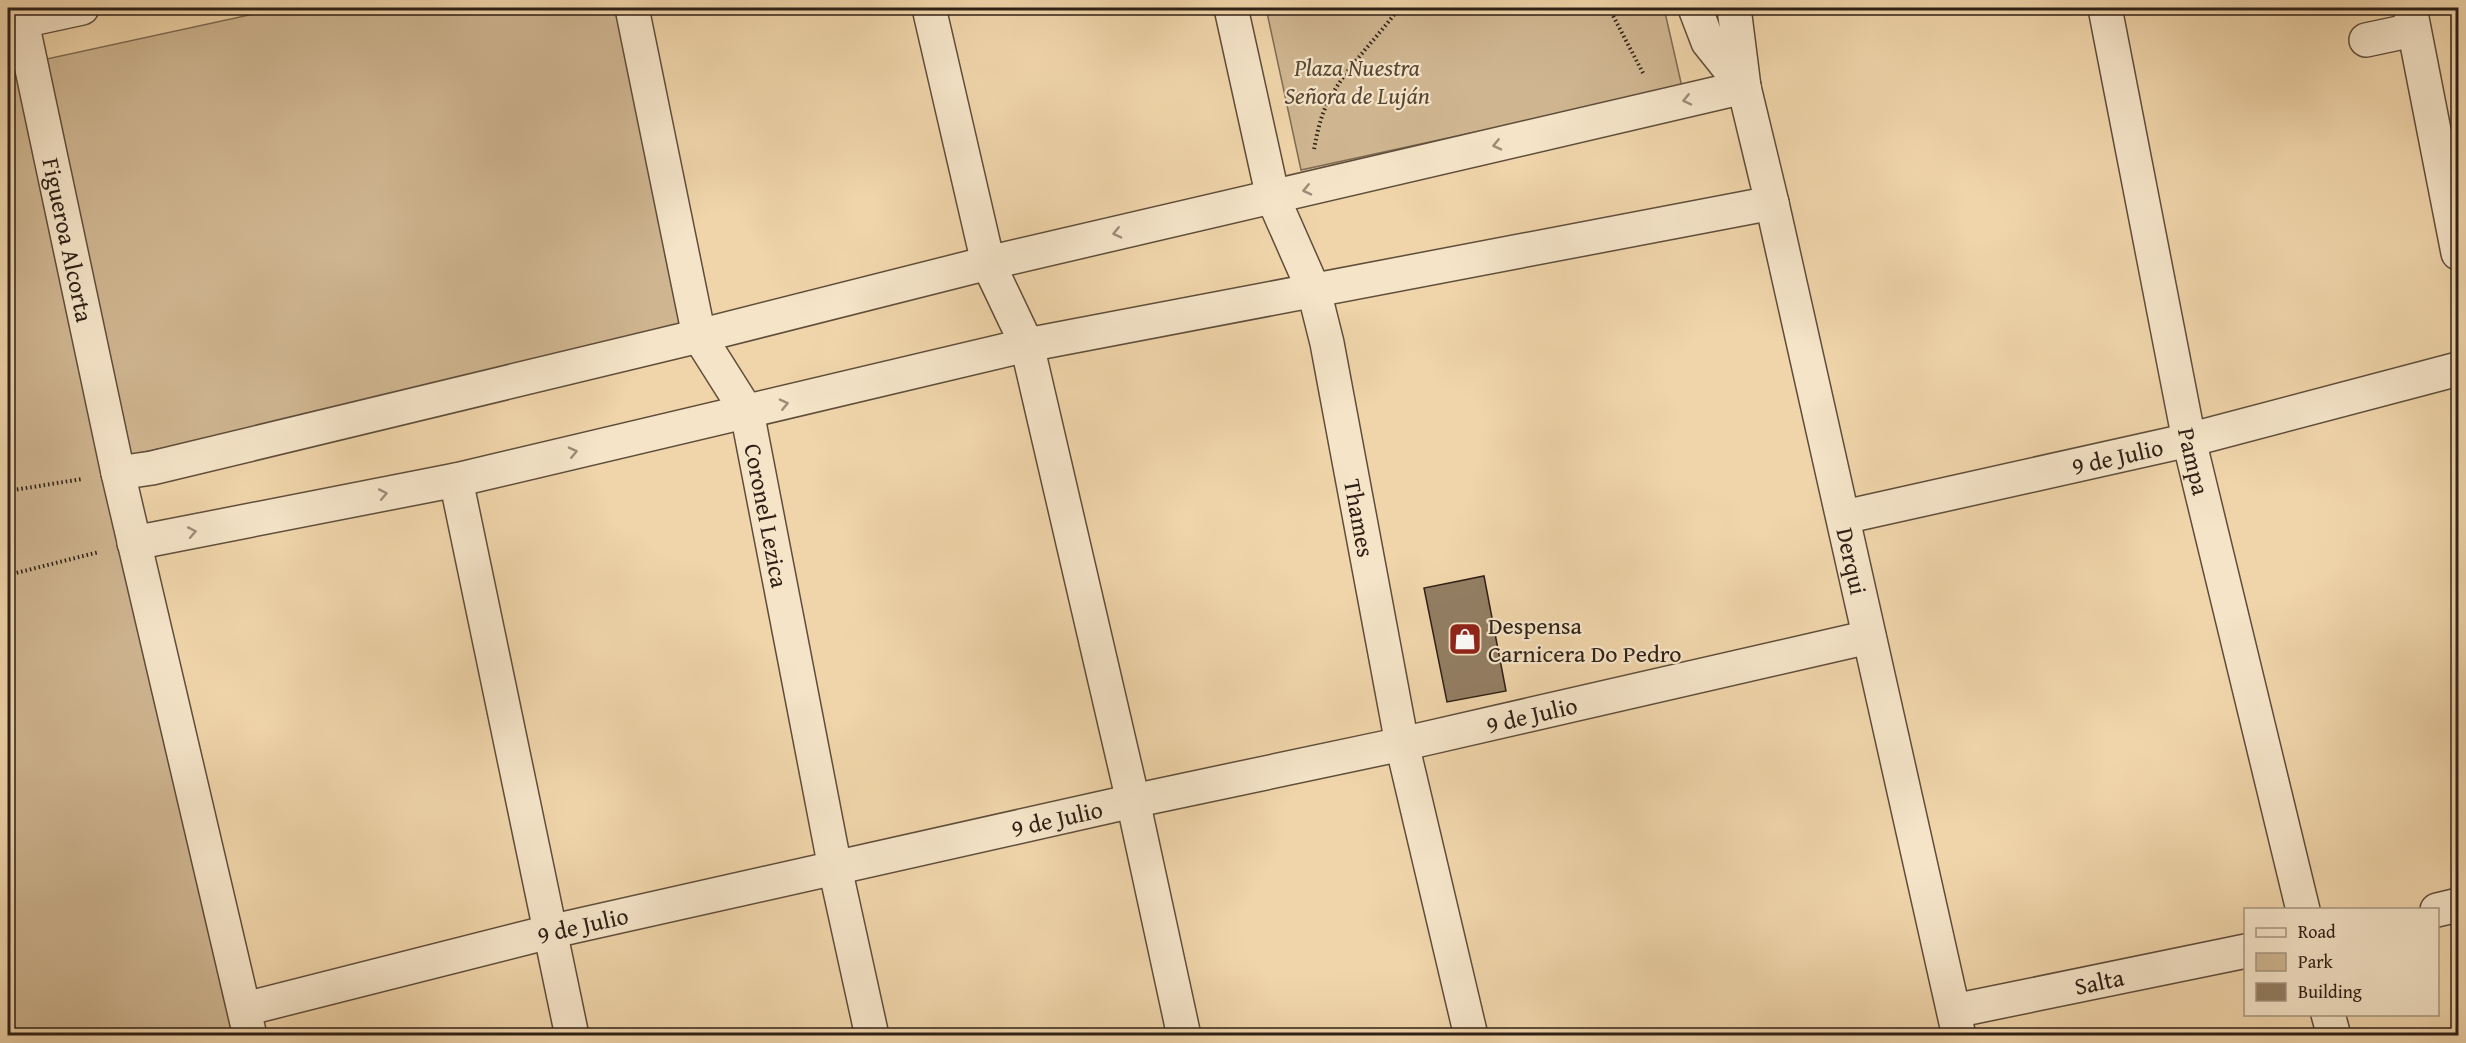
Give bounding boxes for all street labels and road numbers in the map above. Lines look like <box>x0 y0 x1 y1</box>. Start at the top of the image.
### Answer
street label: Figueroa Alcorta <box>34 154 103 326</box>
street label: Pampa <box>2169 425 2219 499</box>
street label: 9 de Julio <box>2068 429 2166 483</box>
street label: Coronel Lezica <box>736 440 798 591</box>
street label: Thames <box>1335 476 1384 560</box>
street label: Derqui <box>1828 524 1877 598</box>
street label: 9 de Julio <box>1483 687 1581 742</box>
street label: 9 de Julio <box>1008 791 1106 845</box>
street label: 9 de Julio <box>533 897 632 952</box>
street label: Salta <box>2071 959 2127 1003</box>

